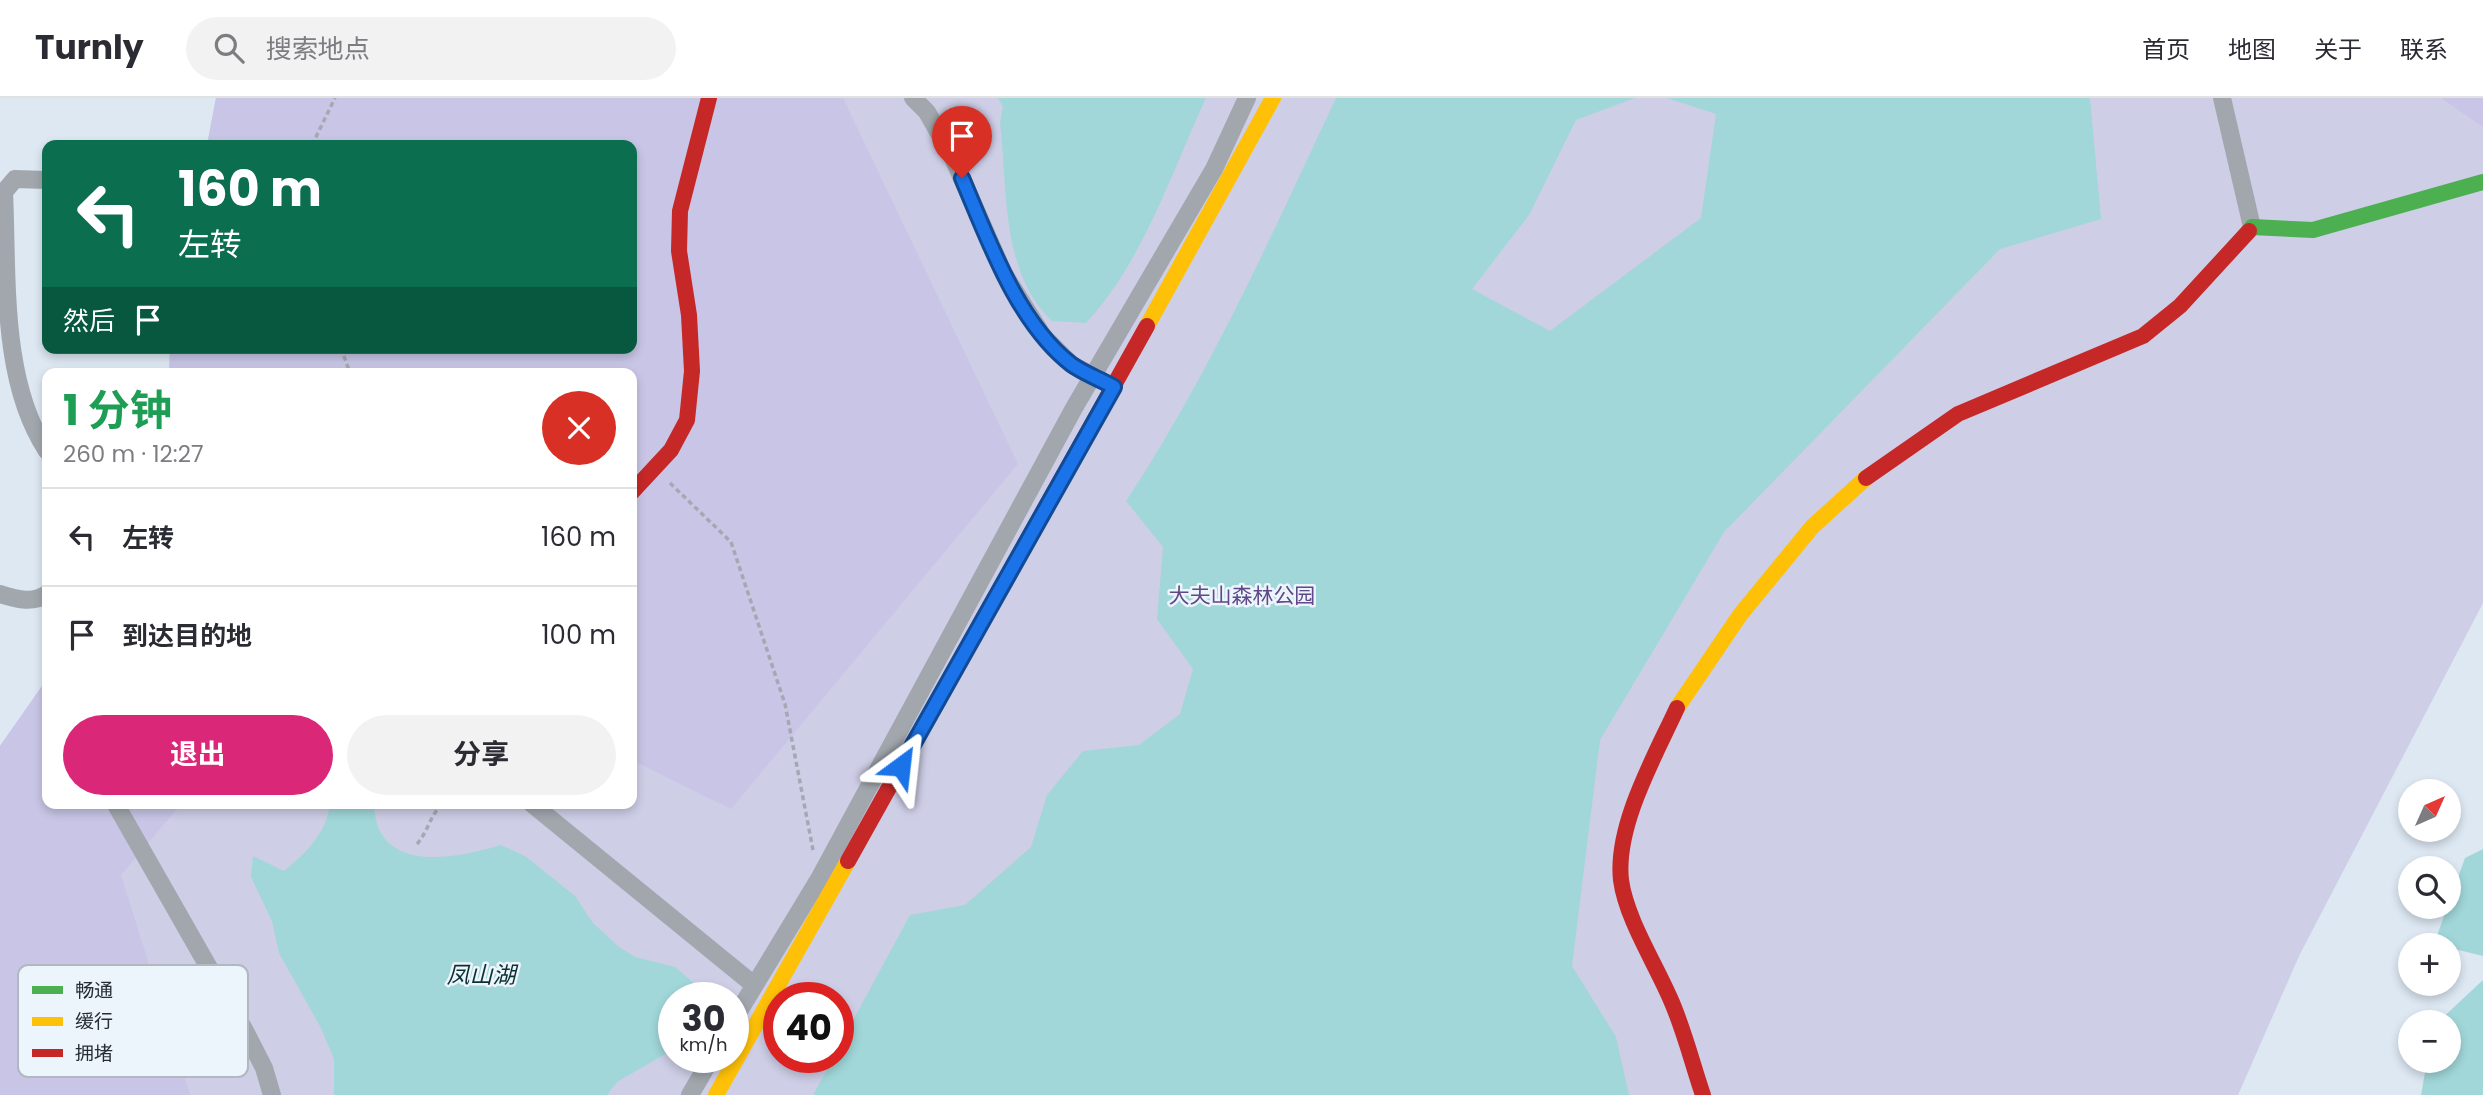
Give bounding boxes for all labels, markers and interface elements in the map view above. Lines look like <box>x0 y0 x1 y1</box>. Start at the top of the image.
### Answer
search box <box>186 17 676 80</box>
text: Turnly <box>35 24 144 71</box>
icon: search <box>210 29 248 67</box>
text: 搜索地点 <box>266 31 370 67</box>
text: 首页 <box>2142 33 2190 66</box>
text: 地图 <box>2228 33 2276 66</box>
text: 关于 <box>2314 33 2362 66</box>
text: 联系 <box>2400 33 2448 66</box>
pin <box>932 106 992 178</box>
icon: arrive <box>943 117 981 155</box>
text: 160 m <box>178 155 322 223</box>
icon: left <box>63 168 154 259</box>
text: 左转 <box>178 222 242 267</box>
icon: arrive <box>129 301 167 339</box>
text: 然后 <box>63 303 115 339</box>
text: 1 分钟 <box>63 381 172 440</box>
button: close <box>542 391 616 465</box>
text: 260 m · 12:27 <box>63 438 204 470</box>
icon: left <box>63 518 101 556</box>
text: 160 m <box>541 519 616 555</box>
text: 左转 <box>122 520 174 556</box>
park label: 大夫山森林公园 <box>1169 581 1316 610</box>
icon: arrive <box>63 616 101 654</box>
text: 100 m <box>541 617 616 653</box>
text: 到达目的地 <box>122 618 252 654</box>
button: 退出 <box>63 715 333 795</box>
button: 分享 <box>347 715 616 795</box>
position arrow <box>864 729 938 803</box>
north arrow <box>2398 779 2460 842</box>
map controls <box>2398 779 2461 1073</box>
button: search <box>2398 856 2461 919</box>
button: + <box>2398 933 2461 996</box>
water label: 凤山湖 <box>447 959 519 991</box>
legend <box>18 965 248 1077</box>
text: 畅通 <box>75 977 113 1004</box>
speed limit sign: 40 <box>763 982 854 1073</box>
text: 30 <box>682 994 726 1043</box>
text: 缓行 <box>75 1008 113 1035</box>
button: − <box>2398 1010 2461 1073</box>
text: km/h <box>680 1032 727 1057</box>
text: 拥堵 <box>75 1040 113 1067</box>

